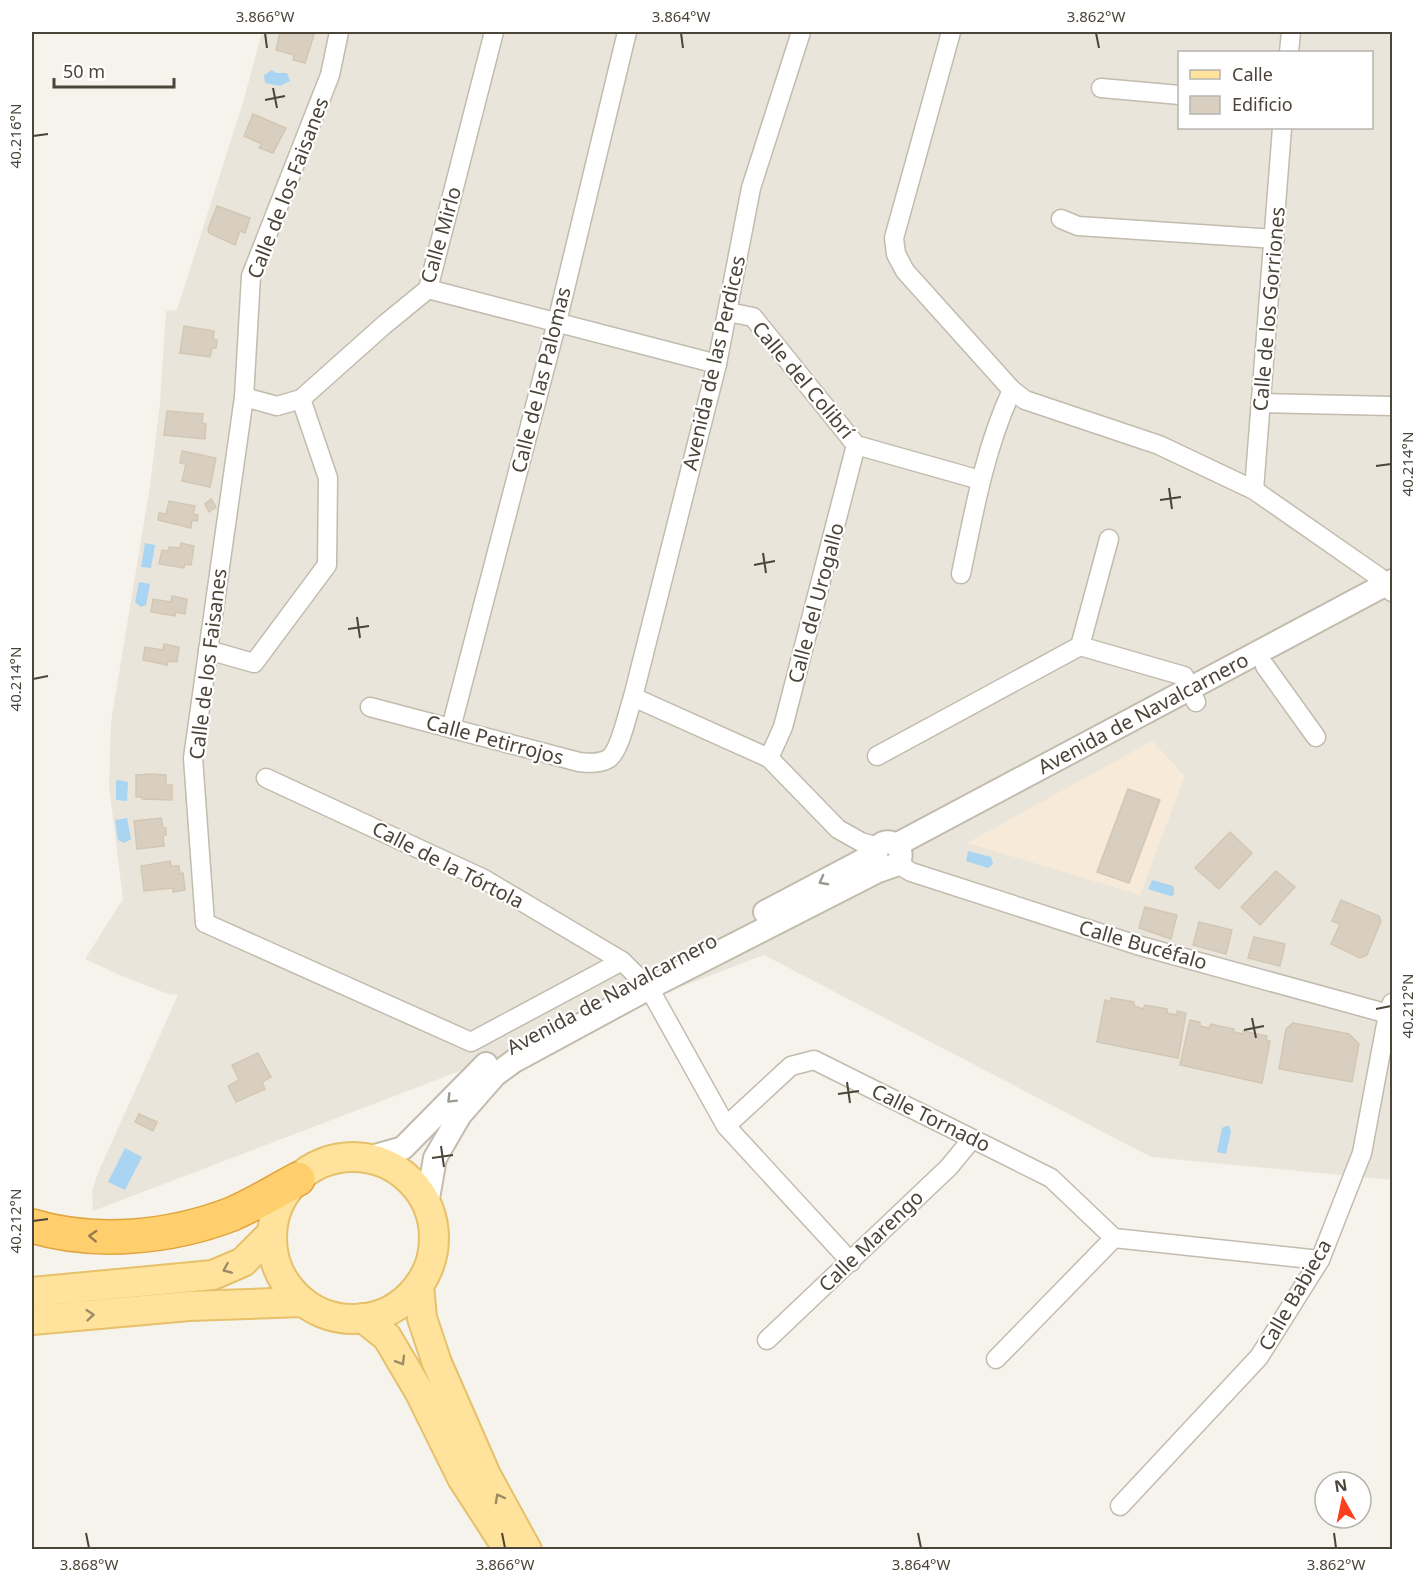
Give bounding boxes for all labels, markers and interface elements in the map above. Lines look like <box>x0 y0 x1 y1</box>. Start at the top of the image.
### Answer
text: 3.866°W <box>236 6 294 26</box>
text: 3.864°W <box>652 6 710 26</box>
text: 3.862°W <box>1067 6 1125 26</box>
scale bar <box>54 51 174 89</box>
legend <box>1178 51 1373 129</box>
text: 50 m <box>63 59 105 83</box>
text: Calle <box>1232 62 1273 86</box>
text: Edificio <box>1232 92 1293 116</box>
street label: Calle de los Faisanes <box>240 93 335 282</box>
text: 40.216°N <box>5 104 25 168</box>
street label: Calle Mirlo <box>414 183 467 286</box>
street label: Calle de los Gorriones <box>1246 206 1291 412</box>
street label: Avenida de las Perdices <box>676 253 751 473</box>
street label: Calle de las Palomas <box>504 284 577 476</box>
street label: Calle del Colibrí <box>746 315 861 445</box>
text: 40.214°N <box>1397 432 1417 496</box>
street label: Calle del Urogallo <box>781 520 850 686</box>
street label: Calle de los Faisanes <box>182 567 233 761</box>
street label: Avenida de Navalcarnero <box>1033 646 1253 780</box>
text: 40.214°N <box>5 647 25 711</box>
street label: Calle Petirrojos <box>423 708 567 771</box>
street label: Calle de la Tórtola <box>368 815 529 914</box>
one-way arrow <box>819 874 830 885</box>
street label: Calle Bucéfalo <box>1076 913 1210 976</box>
street label: Avenida de Navalcarnero <box>502 927 722 1061</box>
text: 40.212°N <box>1397 974 1417 1038</box>
street label: Calle Tornado <box>867 1077 995 1158</box>
one-way arrow <box>447 1092 458 1102</box>
street label: Calle Marengo <box>812 1184 929 1298</box>
text: 40.212°N <box>5 1189 25 1253</box>
one-way arrow <box>88 1230 98 1243</box>
street label: Calle Babieca <box>1252 1234 1337 1355</box>
one-way arrow <box>222 1262 233 1274</box>
one-way arrow <box>85 1308 94 1321</box>
one-way arrow <box>394 1355 405 1365</box>
north arrow <box>1313 1470 1373 1530</box>
text: N <box>1333 1473 1349 1497</box>
one-way arrow <box>495 1494 506 1504</box>
text: 3.868°W <box>60 1554 118 1574</box>
text: 3.866°W <box>476 1554 534 1574</box>
text: 3.864°W <box>892 1554 950 1574</box>
text: 3.862°W <box>1307 1554 1365 1574</box>

